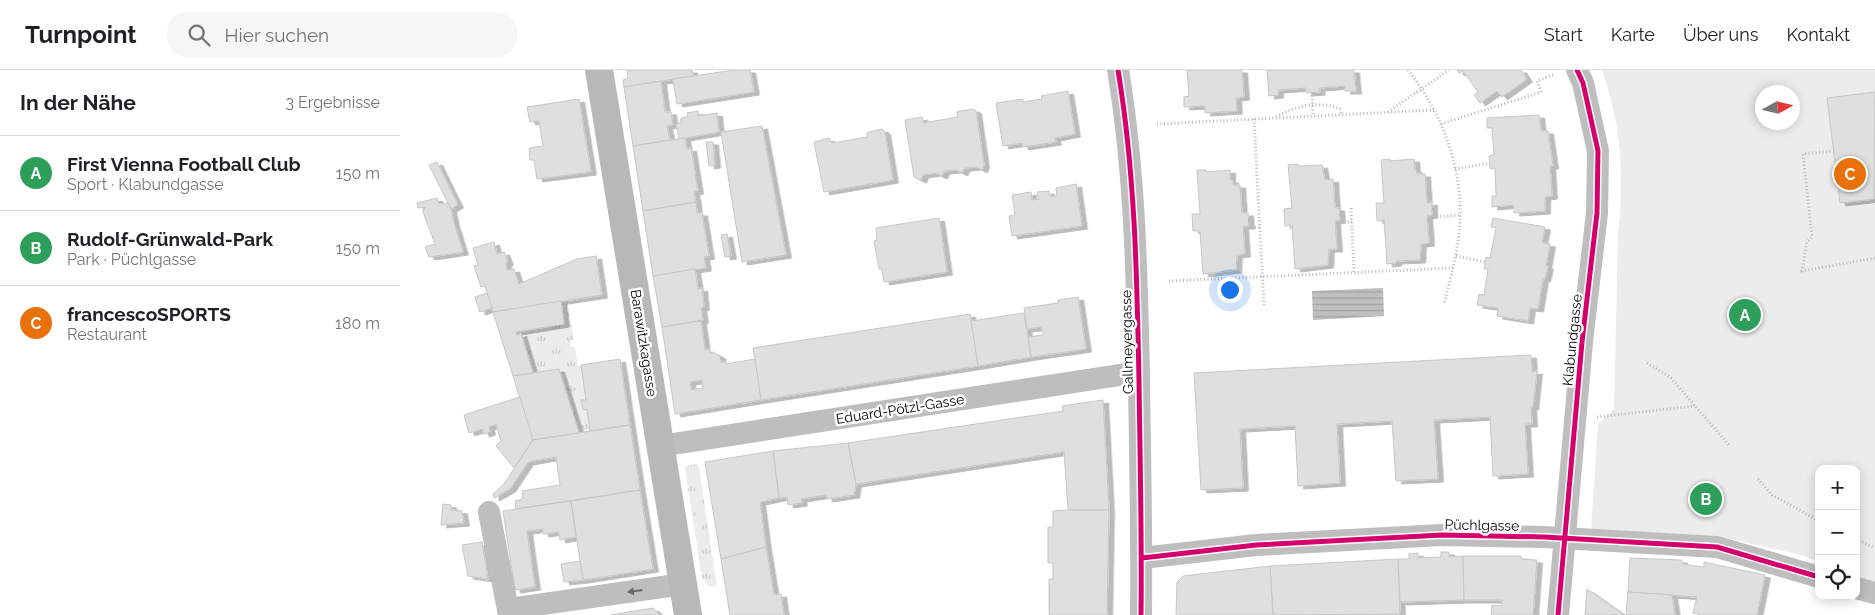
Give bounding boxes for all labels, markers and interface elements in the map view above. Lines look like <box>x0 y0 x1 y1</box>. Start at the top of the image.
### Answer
search box <box>167 12 517 57</box>
text: Turnpoint <box>25 20 137 49</box>
icon: search <box>185 21 213 49</box>
text: Hier suchen <box>225 24 329 46</box>
text: Start <box>1544 24 1583 45</box>
text: Karte <box>1611 24 1655 45</box>
text: Über uns <box>1683 24 1758 45</box>
text: Kontakt <box>1786 24 1850 45</box>
north arrow <box>1755 85 1800 130</box>
text: In der Nähe <box>20 90 136 115</box>
text: 3 Ergebnisse <box>286 93 380 112</box>
text: First Vienna Football Club <box>67 153 301 175</box>
pin: C <box>1834 155 1866 193</box>
text: A <box>31 164 41 183</box>
text: 150 m <box>336 164 380 183</box>
text: Sport · Klabundgasse <box>67 175 224 194</box>
text: Rudolf-Grünwald-Park <box>67 228 273 250</box>
text: B <box>31 239 41 258</box>
text: 150 m <box>336 239 380 258</box>
text: Park · Püchlgasse <box>67 250 196 269</box>
your location <box>1217 277 1243 303</box>
street label: Barawitzkagasse <box>628 288 660 398</box>
street label: Gallmeyergasse <box>1118 290 1136 394</box>
street label: Klabundgasse <box>1559 293 1585 387</box>
pin: A <box>1729 296 1761 334</box>
text: francescoSPORTS <box>67 303 231 325</box>
text: C <box>31 314 41 333</box>
text: 180 m <box>335 314 380 333</box>
text: Restaurant <box>67 325 147 344</box>
street label: Eduard-Pötzl-Gasse <box>835 391 965 427</box>
map controls <box>1815 465 1860 600</box>
button: + <box>1815 465 1860 510</box>
pin: B <box>1690 480 1722 518</box>
button: − <box>1815 510 1860 555</box>
street label: Püchlgasse <box>1445 516 1519 534</box>
button: locate <box>1815 555 1860 600</box>
one-way arrow <box>626 587 642 595</box>

